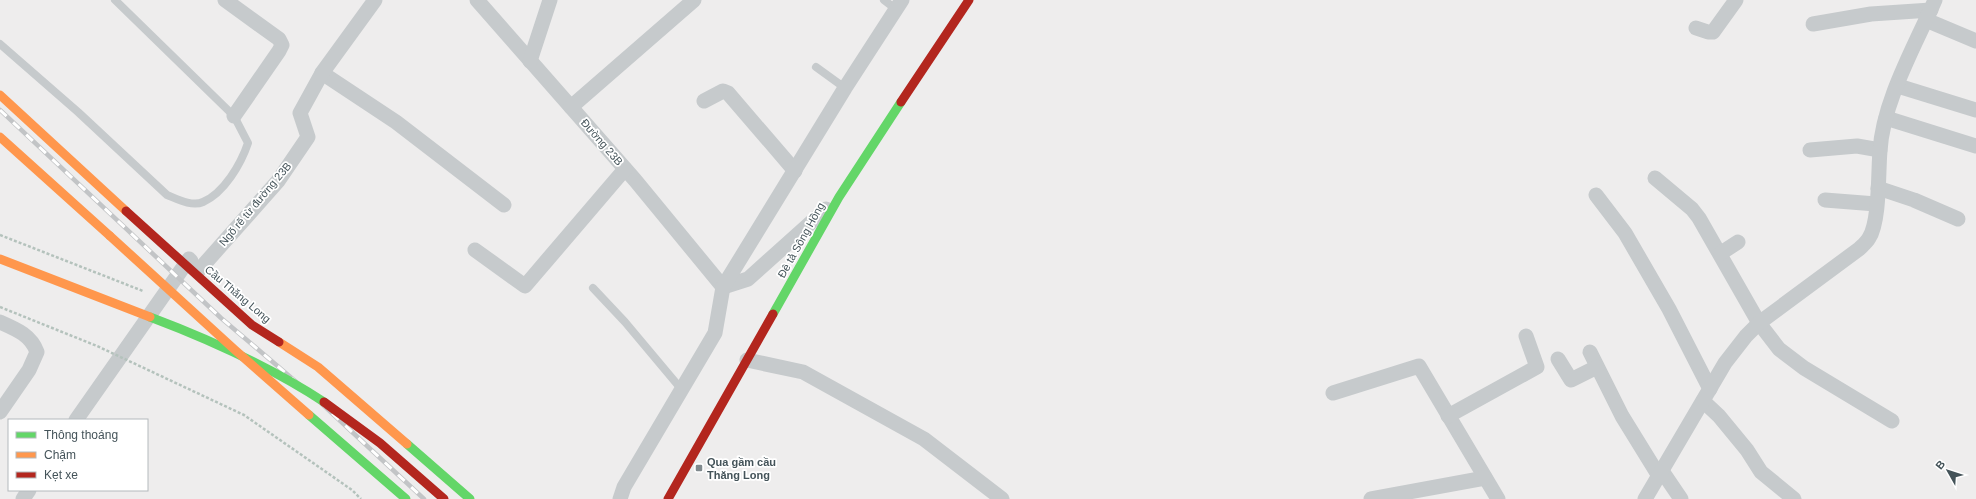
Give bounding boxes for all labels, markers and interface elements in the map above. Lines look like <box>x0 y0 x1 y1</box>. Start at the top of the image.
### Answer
street label: Đường 23B <box>579 116 625 168</box>
street label: Ngõ rẽ từ đường 23B <box>217 160 293 248</box>
street label: Đê tả Sông Hồng <box>775 200 827 280</box>
street label: Cầu Thăng Long <box>203 263 273 325</box>
legend <box>8 419 148 491</box>
text: Thông thoáng <box>44 428 118 442</box>
text: Chậm <box>44 448 76 462</box>
north arrow <box>1928 451 1968 491</box>
place label: Qua gầm cầu Thăng Long <box>707 456 776 481</box>
text: B <box>1933 458 1947 472</box>
marker: Qua gầm cầu Thăng Long <box>694 463 704 473</box>
text: Kẹt xe <box>44 468 78 482</box>

